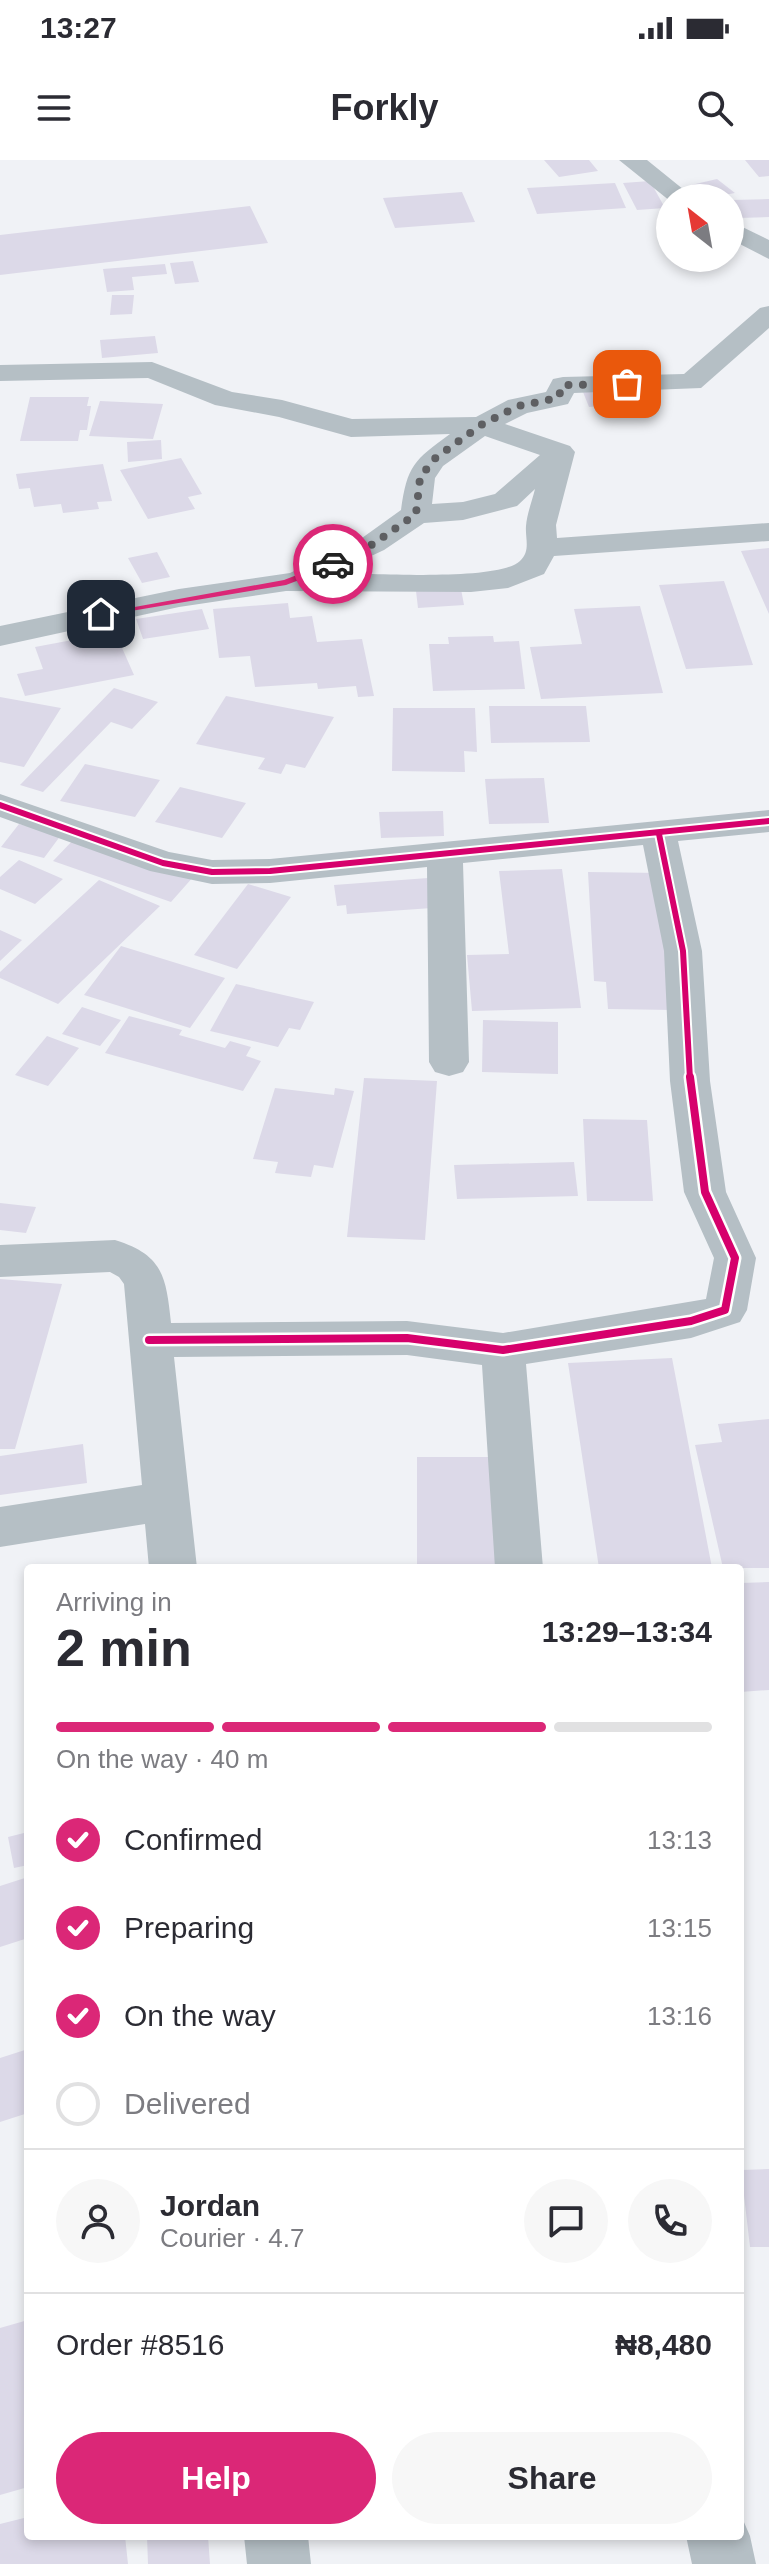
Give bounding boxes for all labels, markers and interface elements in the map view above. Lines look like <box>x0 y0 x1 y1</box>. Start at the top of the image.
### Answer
text: 13:27 <box>40 11 117 44</box>
icon: menu <box>32 86 76 130</box>
icon: search <box>693 86 737 130</box>
text: Forkly <box>330 87 439 128</box>
north arrow <box>656 184 744 272</box>
map controls <box>656 184 744 272</box>
pin <box>593 350 661 418</box>
icon: bag <box>605 362 649 406</box>
courier <box>293 524 373 604</box>
icon: car <box>311 542 355 586</box>
pin <box>67 580 135 648</box>
icon: home <box>79 592 123 636</box>
text: Arriving in <box>56 1587 172 1617</box>
text: 13:29–13:34 <box>542 1615 712 1648</box>
text: 2 min <box>56 1619 192 1677</box>
text: On the way · 40 m <box>56 1744 268 1774</box>
icon: check <box>56 1818 100 1862</box>
text: Confirmed <box>124 1823 262 1856</box>
text: 13:13 <box>647 1825 712 1855</box>
icon: check <box>56 1906 100 1950</box>
text: Preparing <box>124 1911 254 1944</box>
text: 13:15 <box>647 1913 712 1943</box>
icon: check <box>56 1994 100 2038</box>
text: On the way <box>124 1999 276 2032</box>
text: 13:16 <box>647 2001 712 2031</box>
text: Delivered <box>124 2087 251 2120</box>
button: person <box>56 2179 140 2263</box>
button: chat <box>524 2179 608 2263</box>
button: phone <box>628 2179 712 2263</box>
text: Jordan <box>160 2189 260 2222</box>
text: Courier · 4.7 <box>160 2223 305 2253</box>
text: Order #8516 <box>56 2328 224 2361</box>
text: ₦8,480 <box>615 2328 712 2361</box>
button: Help <box>56 2432 376 2524</box>
button: Share <box>392 2432 712 2524</box>

